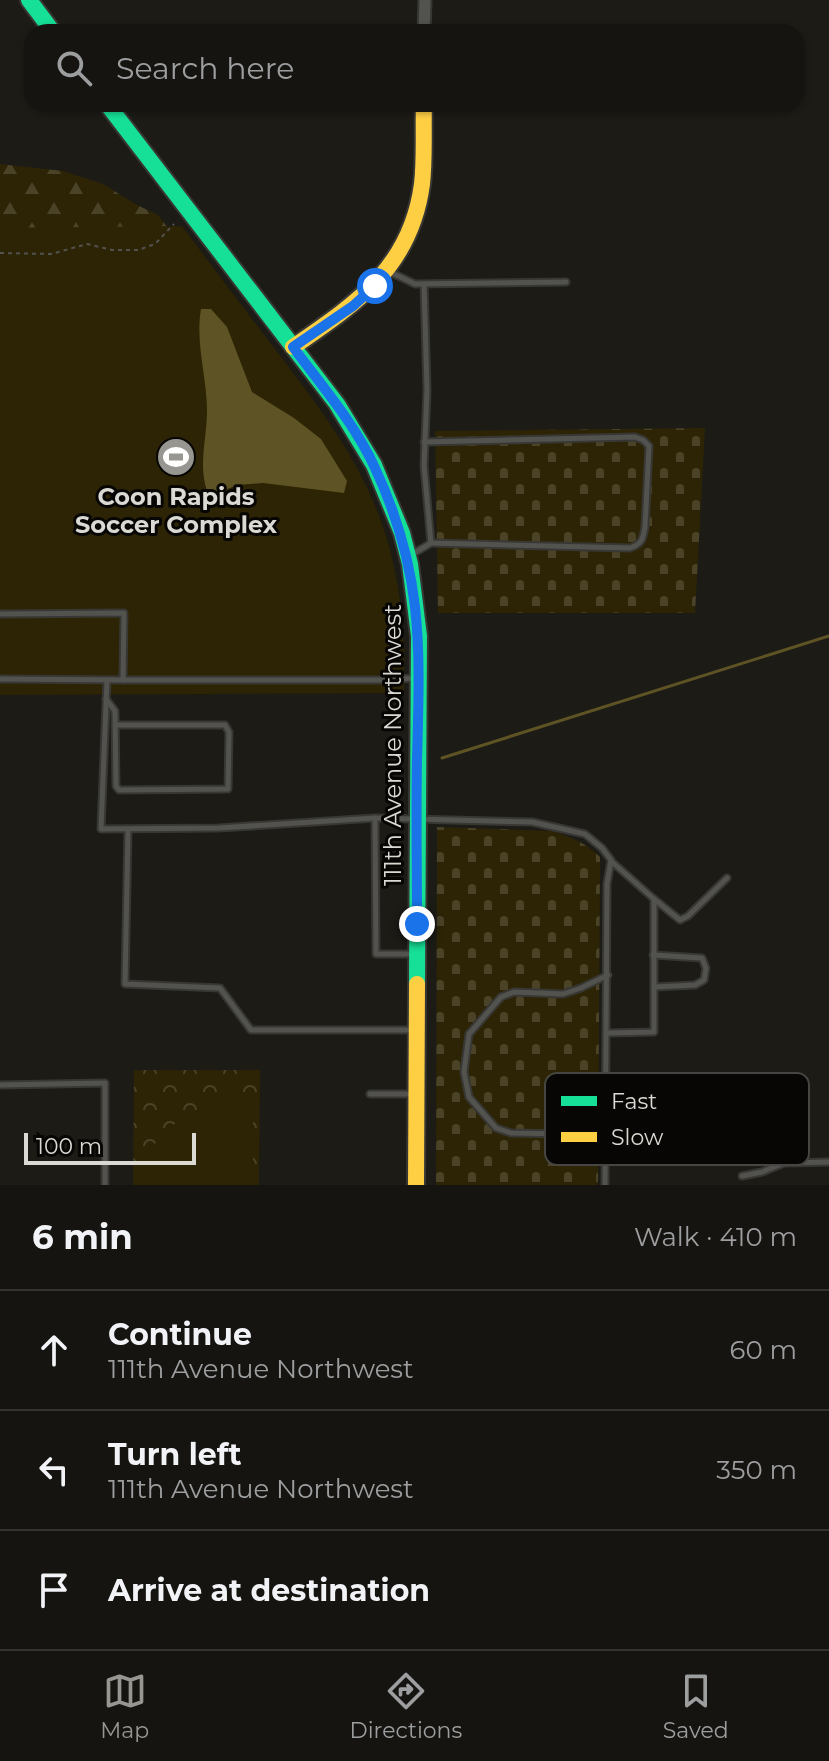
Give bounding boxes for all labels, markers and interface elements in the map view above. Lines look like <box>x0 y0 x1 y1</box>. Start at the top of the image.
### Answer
search box <box>24 24 805 112</box>
icon: search <box>52 46 96 90</box>
text: Search here <box>116 50 294 87</box>
route start <box>357 268 393 304</box>
sports icon: Coon Rapids Soccer Complex <box>155 436 197 478</box>
place label: Coon Rapids Soccer Complex <box>75 482 278 539</box>
street label: 111th Avenue Northwest <box>378 604 407 886</box>
route end <box>399 906 435 942</box>
legend <box>545 1073 809 1165</box>
text: Fast <box>611 1088 657 1115</box>
text: Slow <box>611 1124 664 1151</box>
scale bar <box>24 1129 196 1165</box>
text: 100 m <box>36 1133 102 1160</box>
text: 6 min <box>32 1216 133 1258</box>
text: Walk · 410 m <box>634 1221 797 1253</box>
text: Continue <box>108 1316 252 1353</box>
icon: ahead <box>32 1328 76 1372</box>
text: 60 m <box>730 1334 797 1366</box>
text: 111th Avenue Northwest <box>108 1353 414 1385</box>
text: Turn left <box>108 1436 241 1473</box>
icon: left <box>32 1448 76 1492</box>
text: 350 m <box>716 1454 797 1486</box>
text: 111th Avenue Northwest <box>108 1473 414 1505</box>
icon: arrive <box>32 1568 76 1612</box>
text: Arrive at destination <box>108 1572 430 1609</box>
tab: Map <box>100 1669 149 1744</box>
tab: Directions <box>350 1669 462 1744</box>
tab: Saved <box>663 1669 729 1744</box>

